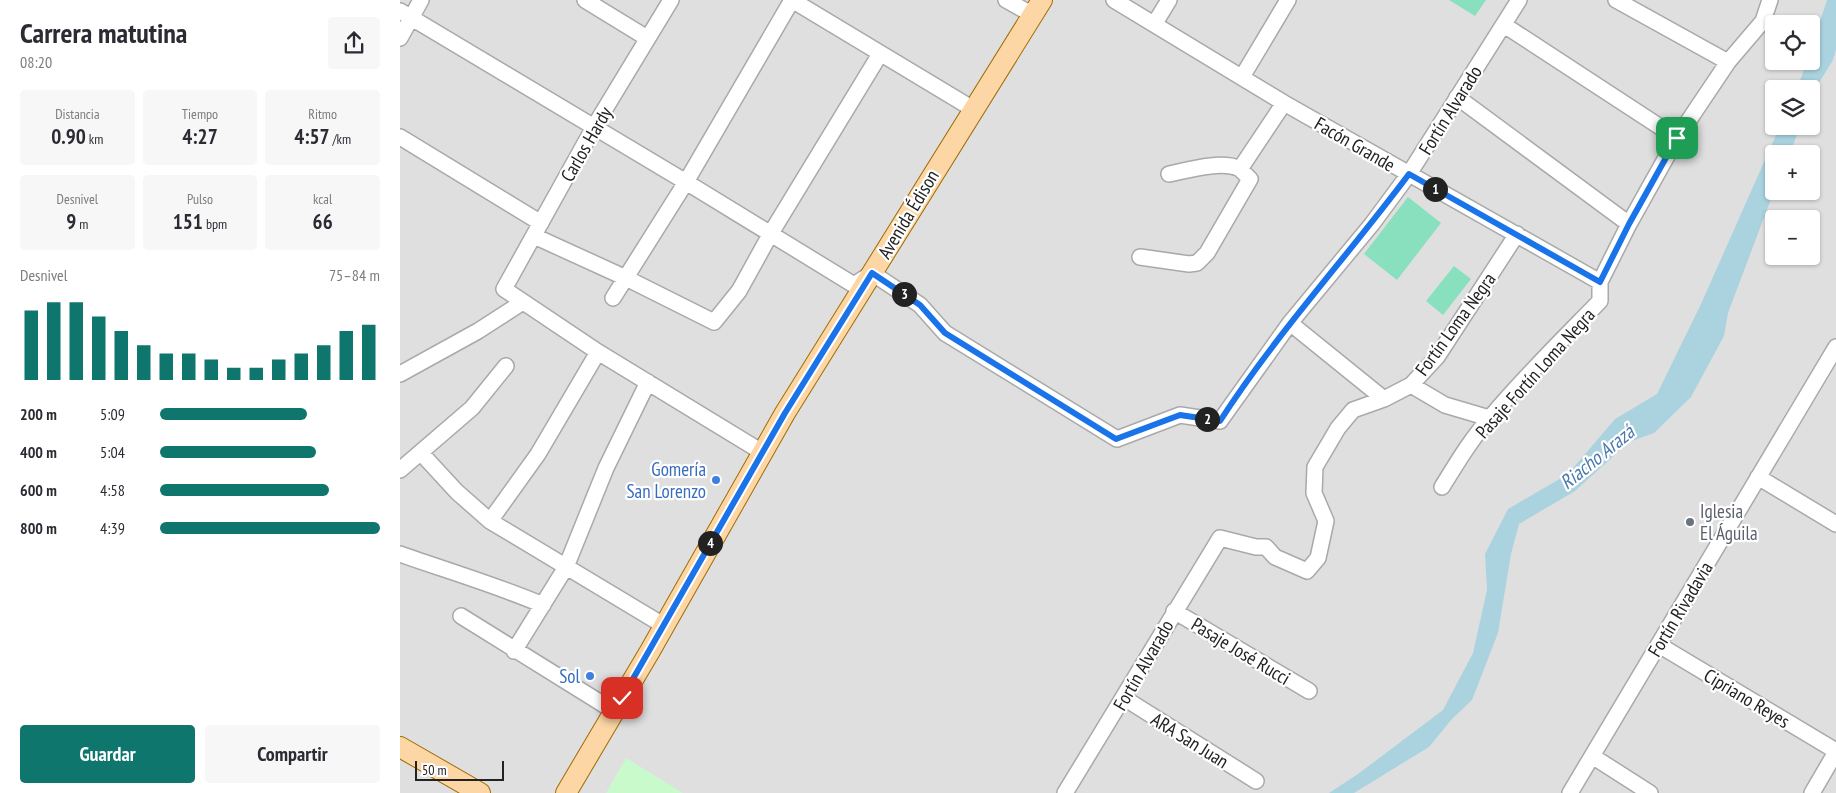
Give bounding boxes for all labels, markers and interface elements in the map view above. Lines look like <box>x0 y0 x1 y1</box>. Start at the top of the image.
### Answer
text: Carrera matutina <box>20 14 187 51</box>
map controls <box>1765 15 1820 265</box>
button: locate <box>1765 15 1820 70</box>
button: share <box>328 17 380 69</box>
text: 08:20 <box>20 52 52 72</box>
street label: Fortín Alvarado <box>1413 61 1487 159</box>
button: layers <box>1765 80 1820 135</box>
street label: Carlos Hardy <box>555 101 617 186</box>
text: Distancia <box>55 105 100 123</box>
text: Tiempo <box>182 105 218 123</box>
text: Ritmo <box>308 105 337 123</box>
street label: Facón Grande <box>1310 111 1400 177</box>
pin <box>1656 117 1698 159</box>
text: 0.90 <box>51 123 86 150</box>
text: 4:27 <box>182 123 218 150</box>
text: 4:57 <box>294 123 330 150</box>
icon: arrive <box>1663 124 1691 152</box>
text: km <box>86 130 103 148</box>
text: /km <box>330 130 351 148</box>
button: + <box>1765 145 1820 200</box>
street label: Avenida Édison <box>872 165 944 263</box>
pin: 1 <box>1422 176 1448 202</box>
text: 1 <box>1432 180 1439 198</box>
text: Desnivel <box>57 190 98 208</box>
text: Pulso <box>187 190 213 208</box>
text: kcal <box>313 190 332 208</box>
text: 9 <box>66 208 76 235</box>
text: 151 <box>173 208 203 235</box>
text: 66 <box>313 208 333 235</box>
button: − <box>1765 210 1820 265</box>
text: m <box>76 215 88 233</box>
text: bpm <box>203 215 227 233</box>
text: Desnivel <box>20 265 67 285</box>
text: 75–84 m <box>329 265 380 285</box>
street label: Fortín Loma Negra <box>1410 268 1500 380</box>
pin: 3 <box>892 282 916 306</box>
text: 3 <box>901 285 908 303</box>
street label: Pasaje Fortín Loma Negra <box>1470 303 1600 443</box>
text: 200 m <box>20 404 57 424</box>
text: 5:09 <box>100 404 125 424</box>
pin: 2 <box>1194 406 1220 432</box>
text: 2 <box>1204 410 1211 428</box>
water label: Riacho Arazá <box>1554 418 1641 495</box>
text: 400 m <box>20 442 57 462</box>
text: 5:04 <box>100 442 125 462</box>
place label: Gomería San Lorenzo <box>626 457 706 503</box>
marker: Gomería San Lorenzo <box>710 474 722 486</box>
text: 600 m <box>20 480 57 500</box>
text: 4:58 <box>100 480 125 500</box>
place label: Iglesia El Águila <box>1700 499 1757 545</box>
marker: Iglesia El Águila <box>1684 516 1696 528</box>
text: 800 m <box>20 518 57 538</box>
text: 4:39 <box>100 518 125 538</box>
pin: 4 <box>698 530 722 556</box>
text: 4 <box>707 534 714 552</box>
street label: Fortín Rivadavia <box>1642 557 1718 661</box>
street label: Pasaje José Rucci <box>1187 612 1295 690</box>
street label: Fortín Alvarado <box>1107 615 1179 715</box>
street label: Cipriano Reyes <box>1700 663 1794 733</box>
place label: Sol <box>559 664 581 688</box>
marker: Sol <box>584 670 596 682</box>
pin <box>601 677 643 719</box>
icon: check <box>608 684 636 712</box>
street label: ARA San Juan <box>1147 707 1233 773</box>
button: Guardar <box>20 725 195 783</box>
button: Compartir <box>205 725 380 783</box>
scale bar <box>415 758 504 781</box>
text: 50 m <box>422 761 447 779</box>

